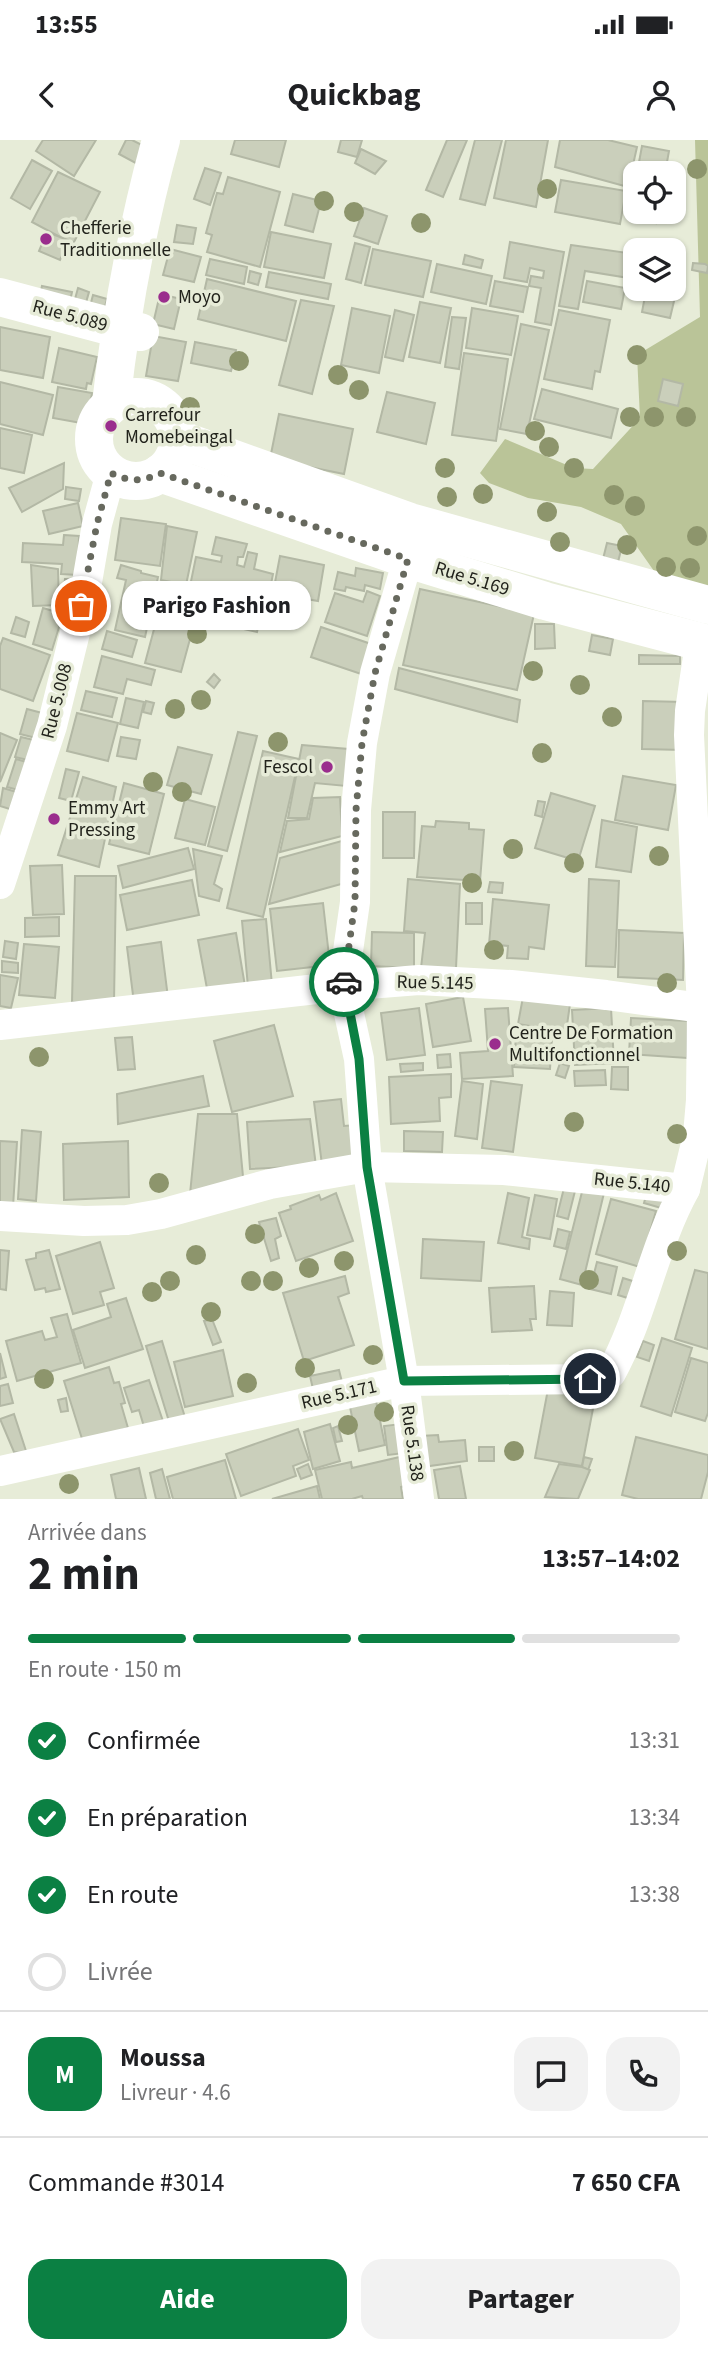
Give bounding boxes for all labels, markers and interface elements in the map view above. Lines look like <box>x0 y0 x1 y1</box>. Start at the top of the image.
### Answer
text: 13:55 <box>35 6 98 43</box>
text: Quickbag <box>287 72 421 118</box>
icon: back <box>28 76 66 114</box>
icon: person <box>642 76 680 114</box>
map controls <box>623 161 686 301</box>
button: locate <box>623 161 686 224</box>
place label: Chefferie Traditionnelle <box>60 215 171 264</box>
marker: Chefferie Traditionnelle <box>38 231 54 247</box>
button: layers <box>623 238 686 301</box>
place label: Moyo <box>178 284 221 311</box>
marker: Moyo <box>156 289 172 305</box>
street label: Rue 5.089 <box>29 293 111 339</box>
place label: Carrefour Momebeingal <box>125 402 233 451</box>
marker: Carrefour Momebeingal <box>103 418 119 434</box>
street label: Rue 5.169 <box>431 555 513 603</box>
pin <box>51 576 111 636</box>
callout: Parigo Fashion <box>123 582 312 630</box>
icon: bag <box>62 587 100 625</box>
text: Parigo Fashion <box>142 589 291 622</box>
street label: Rue 5.008 <box>35 660 79 742</box>
place label: Fescol <box>263 754 313 781</box>
marker: Fescol <box>319 759 335 775</box>
place label: Emmy Art Pressing <box>68 795 146 844</box>
marker: Emmy Art Pressing <box>46 811 62 827</box>
courier <box>309 947 379 1017</box>
icon: car <box>325 963 363 1001</box>
street label: Rue 5.145 <box>396 969 474 997</box>
place label: Centre De Formation Multifonctionnel <box>509 1020 674 1069</box>
marker: Centre De Formation Multifonctionnel <box>487 1036 503 1052</box>
street label: Rue 5.140 <box>592 1166 672 1200</box>
pin <box>560 1349 620 1409</box>
icon: home <box>571 1360 609 1398</box>
street label: Rue 5.171 <box>299 1373 379 1417</box>
street label: Rue 5.138 <box>393 1403 431 1483</box>
text: Arrivée dans <box>28 1516 147 1549</box>
text: 13:57–14:02 <box>542 1540 680 1577</box>
text: 2 min <box>28 1542 140 1607</box>
text: En route · 150 m <box>28 1653 182 1686</box>
icon: check <box>28 1722 66 1760</box>
text: Confirmée <box>87 1722 201 1759</box>
text: 13:31 <box>629 1724 680 1757</box>
icon: check <box>28 1799 66 1837</box>
text: En préparation <box>87 1799 248 1836</box>
text: 13:34 <box>629 1801 680 1834</box>
icon: check <box>28 1876 66 1914</box>
text: En route <box>87 1876 178 1913</box>
text: 13:38 <box>629 1878 680 1911</box>
text: Livrée <box>87 1953 153 1990</box>
button: chat <box>514 2037 588 2111</box>
button: phone <box>606 2037 680 2111</box>
text: Moussa <box>120 2039 206 2076</box>
text: M <box>55 2056 75 2093</box>
text: Livreur · 4.6 <box>120 2076 231 2109</box>
text: Commande #3014 <box>28 2164 225 2201</box>
text: 7 650 CFA <box>572 2164 680 2201</box>
button: Aide <box>28 2259 347 2339</box>
button: Partager <box>361 2259 680 2339</box>

